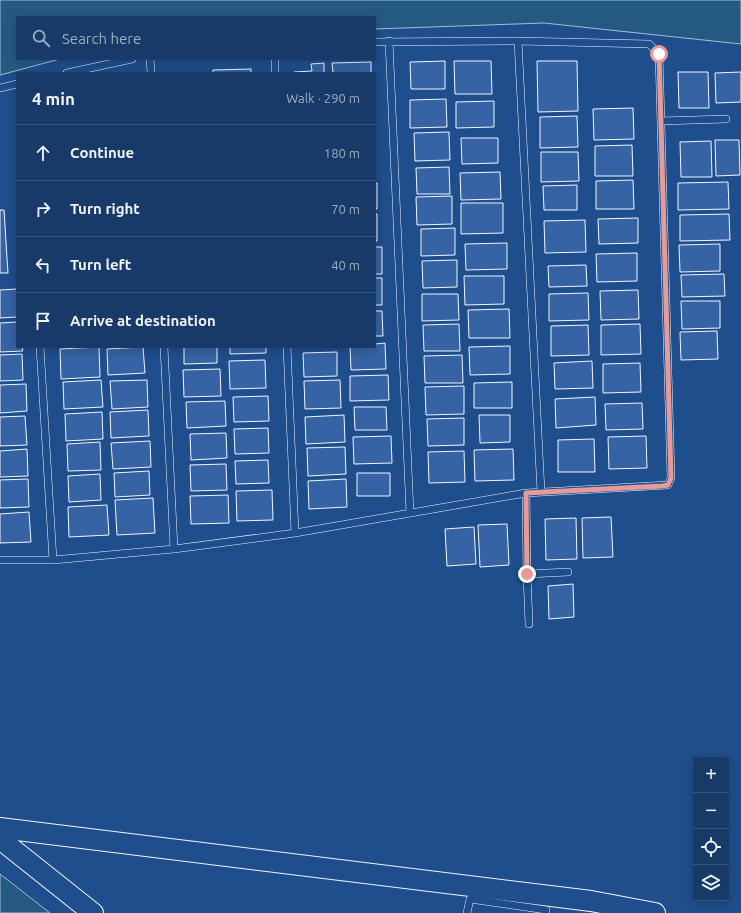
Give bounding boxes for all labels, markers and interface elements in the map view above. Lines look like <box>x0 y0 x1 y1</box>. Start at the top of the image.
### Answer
search box <box>16 16 376 60</box>
icon: search <box>30 27 52 49</box>
text: Search here <box>62 30 141 47</box>
route start <box>650 45 668 63</box>
text: 4 min <box>32 89 75 108</box>
text: Walk · 290 m <box>286 91 360 105</box>
icon: ahead <box>32 142 54 164</box>
text: Continue <box>70 144 134 161</box>
text: 180 m <box>324 146 360 160</box>
icon: right <box>32 198 54 220</box>
text: Turn right <box>70 200 140 217</box>
text: 70 m <box>331 202 360 216</box>
icon: left <box>32 254 54 276</box>
text: Turn left <box>70 256 131 273</box>
text: 40 m <box>331 258 360 272</box>
icon: arrive <box>32 310 54 332</box>
text: Arrive at destination <box>70 312 216 329</box>
route end <box>518 565 536 583</box>
map controls <box>693 757 729 901</box>
button: + <box>693 757 729 793</box>
button: − <box>693 793 729 829</box>
button: locate <box>693 829 729 865</box>
button: layers <box>693 865 729 901</box>

